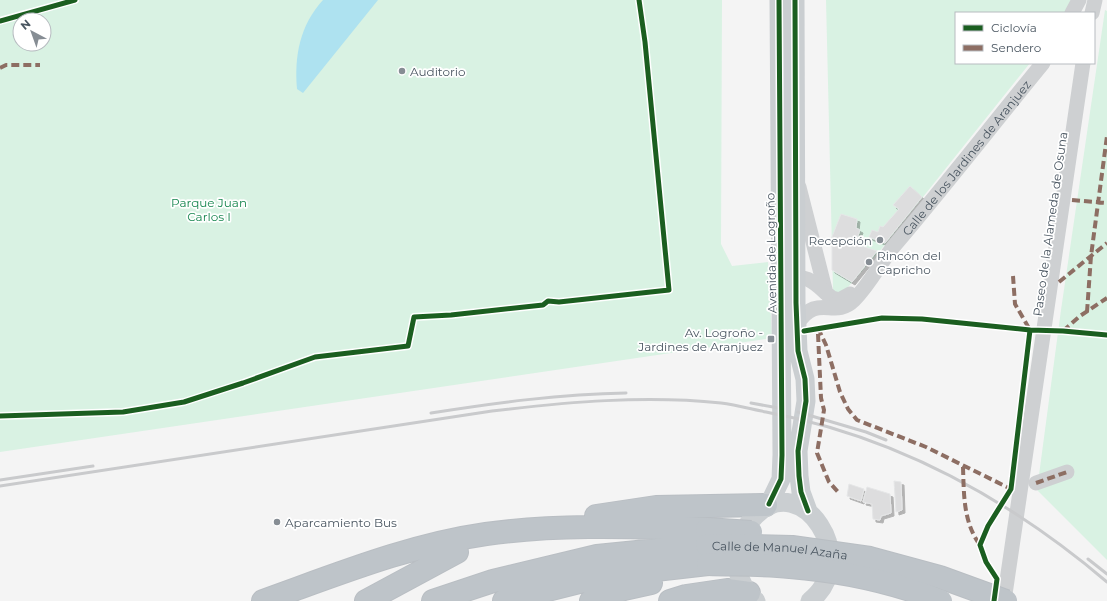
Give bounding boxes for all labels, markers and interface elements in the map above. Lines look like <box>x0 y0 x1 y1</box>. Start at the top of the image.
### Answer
north arrow <box>12 12 52 52</box>
legend <box>955 12 1095 64</box>
text: N <box>17 16 33 33</box>
text: Ciclovía <box>991 20 1037 35</box>
text: Sendero <box>991 40 1041 55</box>
place label: Auditorio <box>410 64 465 79</box>
marker: Auditorio <box>397 66 407 76</box>
street label: Calle de los Jardines de Aranjuez <box>899 77 1034 238</box>
street label: Paseo de la Alameda de Osuna <box>1030 131 1070 317</box>
street label: Avenida de Logroño <box>762 193 780 313</box>
park label: Parque Juan Carlos I <box>171 195 247 224</box>
place label: Recepción <box>809 233 872 248</box>
marker: Recepción <box>875 235 885 245</box>
place label: Rincón del Capricho <box>877 248 941 277</box>
marker: Rincón del Capricho <box>864 257 874 267</box>
place label: Av. Logroño - Jardines de Aranjuez <box>637 325 763 354</box>
marker: Av. Logroño - Jardines de Aranjuez <box>766 334 776 344</box>
place label: Aparcamiento Bus <box>285 515 397 530</box>
marker: Aparcamiento Bus <box>272 517 282 527</box>
street label: Calle de Manuel Azaña <box>712 538 849 562</box>

